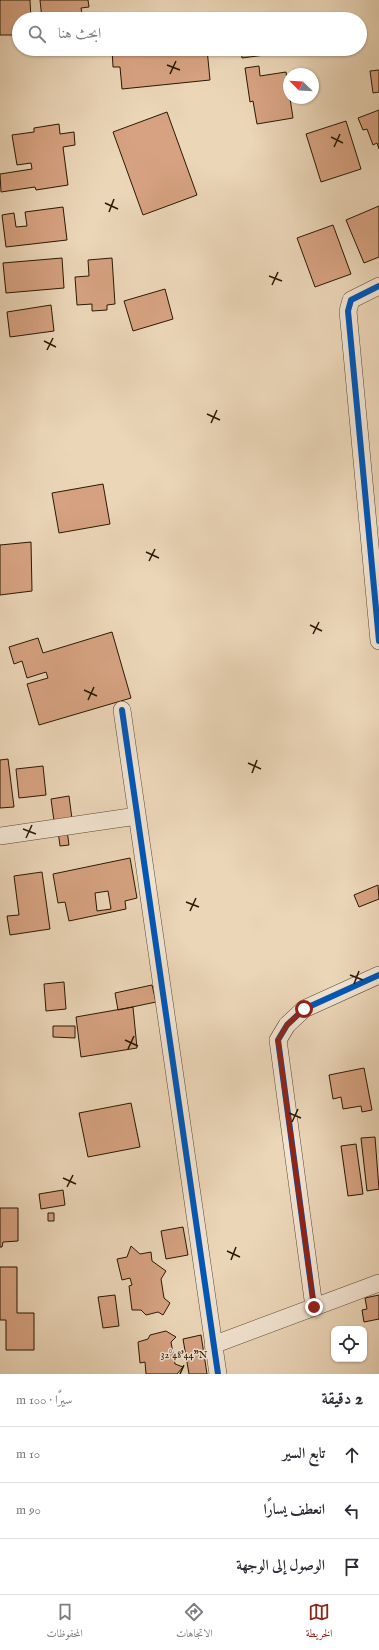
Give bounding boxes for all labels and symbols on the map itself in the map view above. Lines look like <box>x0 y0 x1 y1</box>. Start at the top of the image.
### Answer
north arrow <box>283 68 319 104</box>
route start <box>295 1000 313 1018</box>
route end <box>305 1298 323 1316</box>
text: 32°48'44"N <box>161 1349 208 1362</box>

